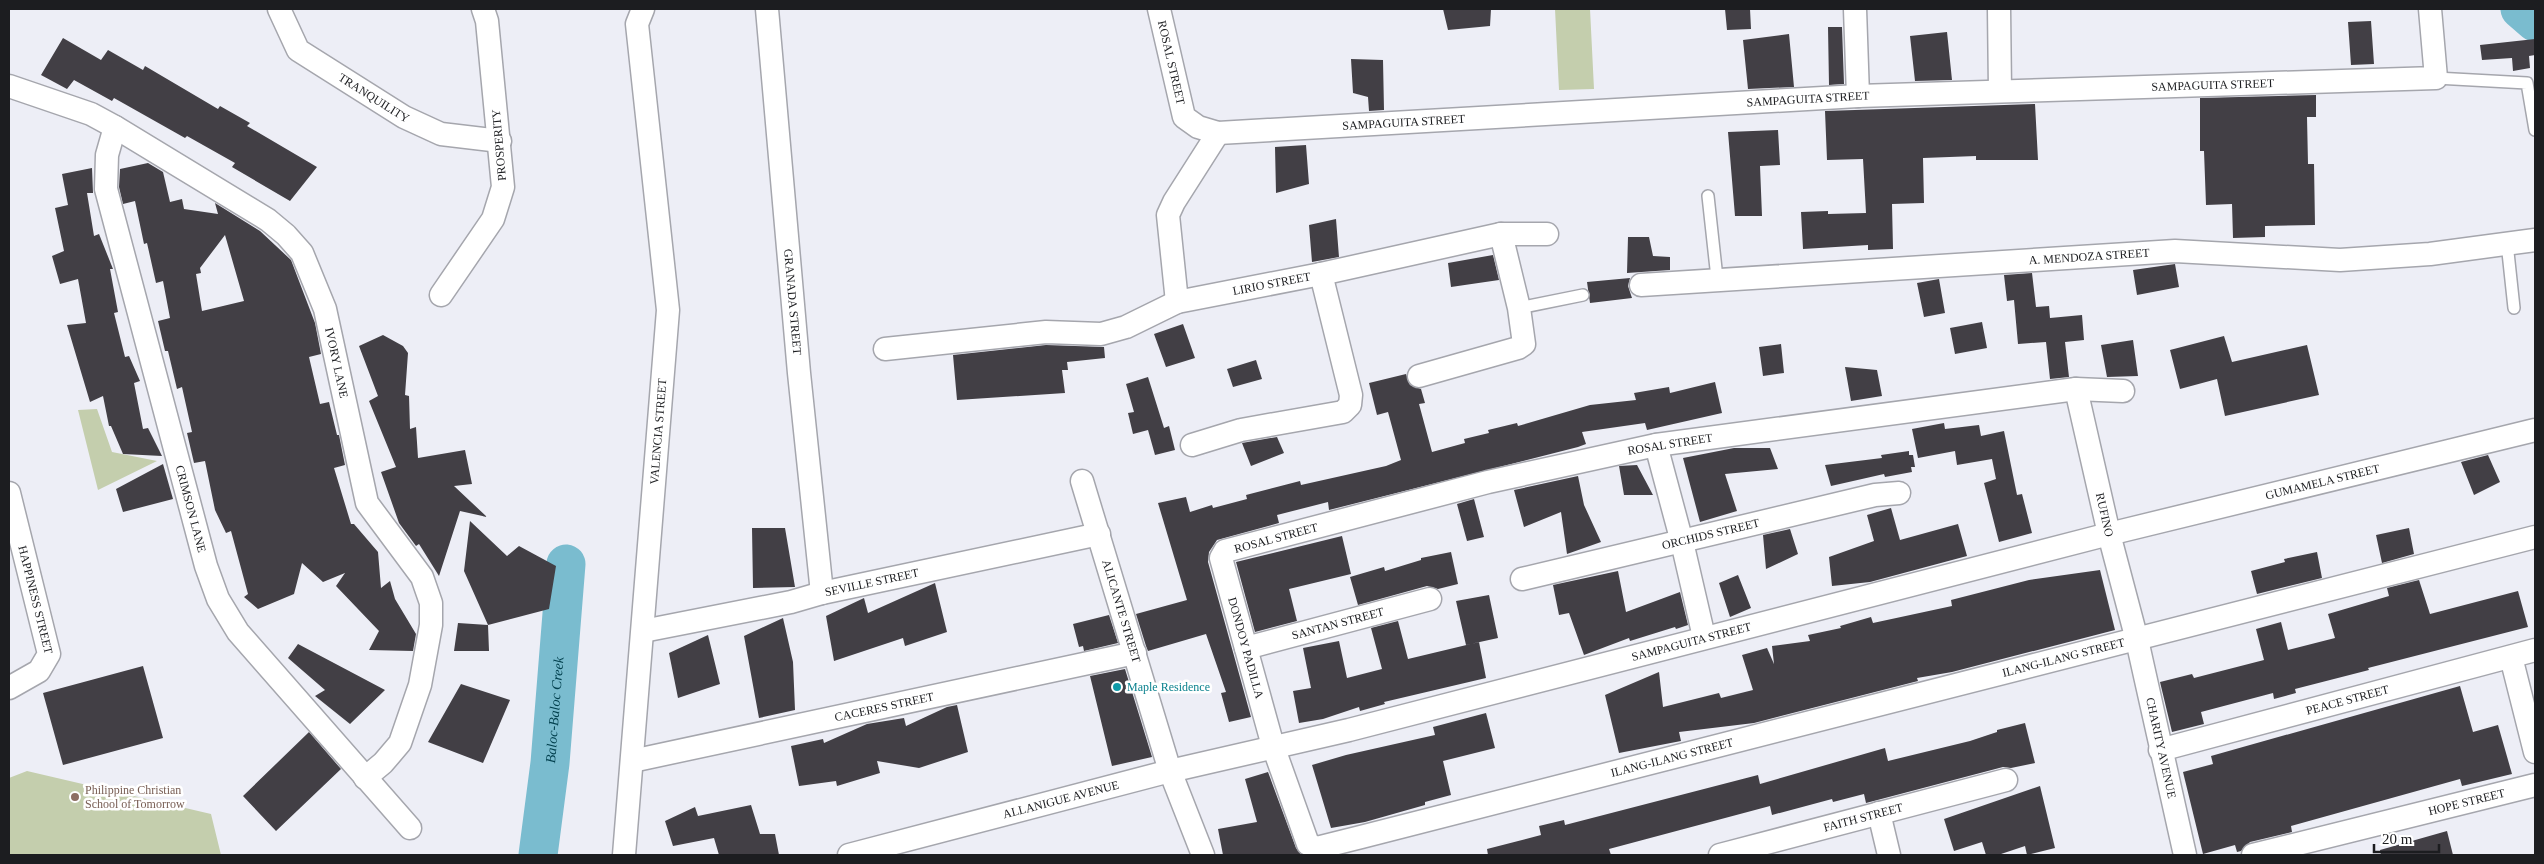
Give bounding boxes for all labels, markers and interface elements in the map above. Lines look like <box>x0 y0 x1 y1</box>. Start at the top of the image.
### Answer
street label: ROSAL STREET <box>1155 19 1188 107</box>
street label: TRANQUILITY <box>336 70 412 126</box>
street label: SAMPAGUITA STREET <box>2151 76 2275 94</box>
street label: SAMPAGUITA STREET <box>1746 89 1870 109</box>
street label: PROSPERITY <box>489 108 509 181</box>
street label: SAMPAGUITA STREET <box>1342 112 1466 133</box>
street label: A. MENDOZA STREET <box>2028 246 2151 267</box>
street label: GRANADA STREET <box>781 248 804 356</box>
street label: LIRIO STREET <box>1231 269 1312 298</box>
street label: IVORY LANE <box>322 326 351 399</box>
street label: VALENCIA STREET <box>647 377 670 485</box>
street label: ROSAL STREET <box>1626 430 1714 458</box>
street label: GUMAMELA STREET <box>2264 461 2382 503</box>
street label: CRIMSON LANE <box>173 464 209 554</box>
street label: RUFINO <box>2093 491 2116 538</box>
street label: ORCHIDS STREET <box>1661 516 1762 552</box>
street label: ROSAL STREET <box>1233 520 1320 556</box>
street label: HAPPINESS STREET <box>15 544 56 656</box>
street label: ALICANTE STREET <box>1099 558 1144 665</box>
street label: SEVILLE STREET <box>823 565 921 599</box>
street label: DONDOY PADILLA <box>1225 595 1267 701</box>
street label: SANTAN STREET <box>1290 604 1386 643</box>
street label: SAMPAGUITA STREET <box>1630 619 1753 664</box>
street label: ILANG-ILANG STREET <box>2001 635 2127 680</box>
water label: Baloc-Baloc Creek <box>543 656 566 764</box>
place label: Maple Residence <box>1127 680 1210 694</box>
marker: Maple Residence <box>1111 681 1123 693</box>
street label: PEACE STREET <box>2305 682 2391 718</box>
street label: CACERES STREET <box>833 689 936 724</box>
street label: CHARITY AVENUE <box>2143 696 2179 800</box>
street label: ILANG-ILANG STREET <box>1609 735 1735 780</box>
street label: ALLANIGUE AVENUE <box>1001 778 1120 821</box>
place label: Philippine Christian School of Tomorrow <box>85 783 185 811</box>
street label: HOPE STREET <box>2427 786 2507 818</box>
marker: Philippine Christian School of Tomorrow <box>69 791 81 803</box>
street label: FAITH STREET <box>1822 800 1905 835</box>
scale bar <box>2374 822 2439 854</box>
text: 20 m <box>2382 831 2413 847</box>

